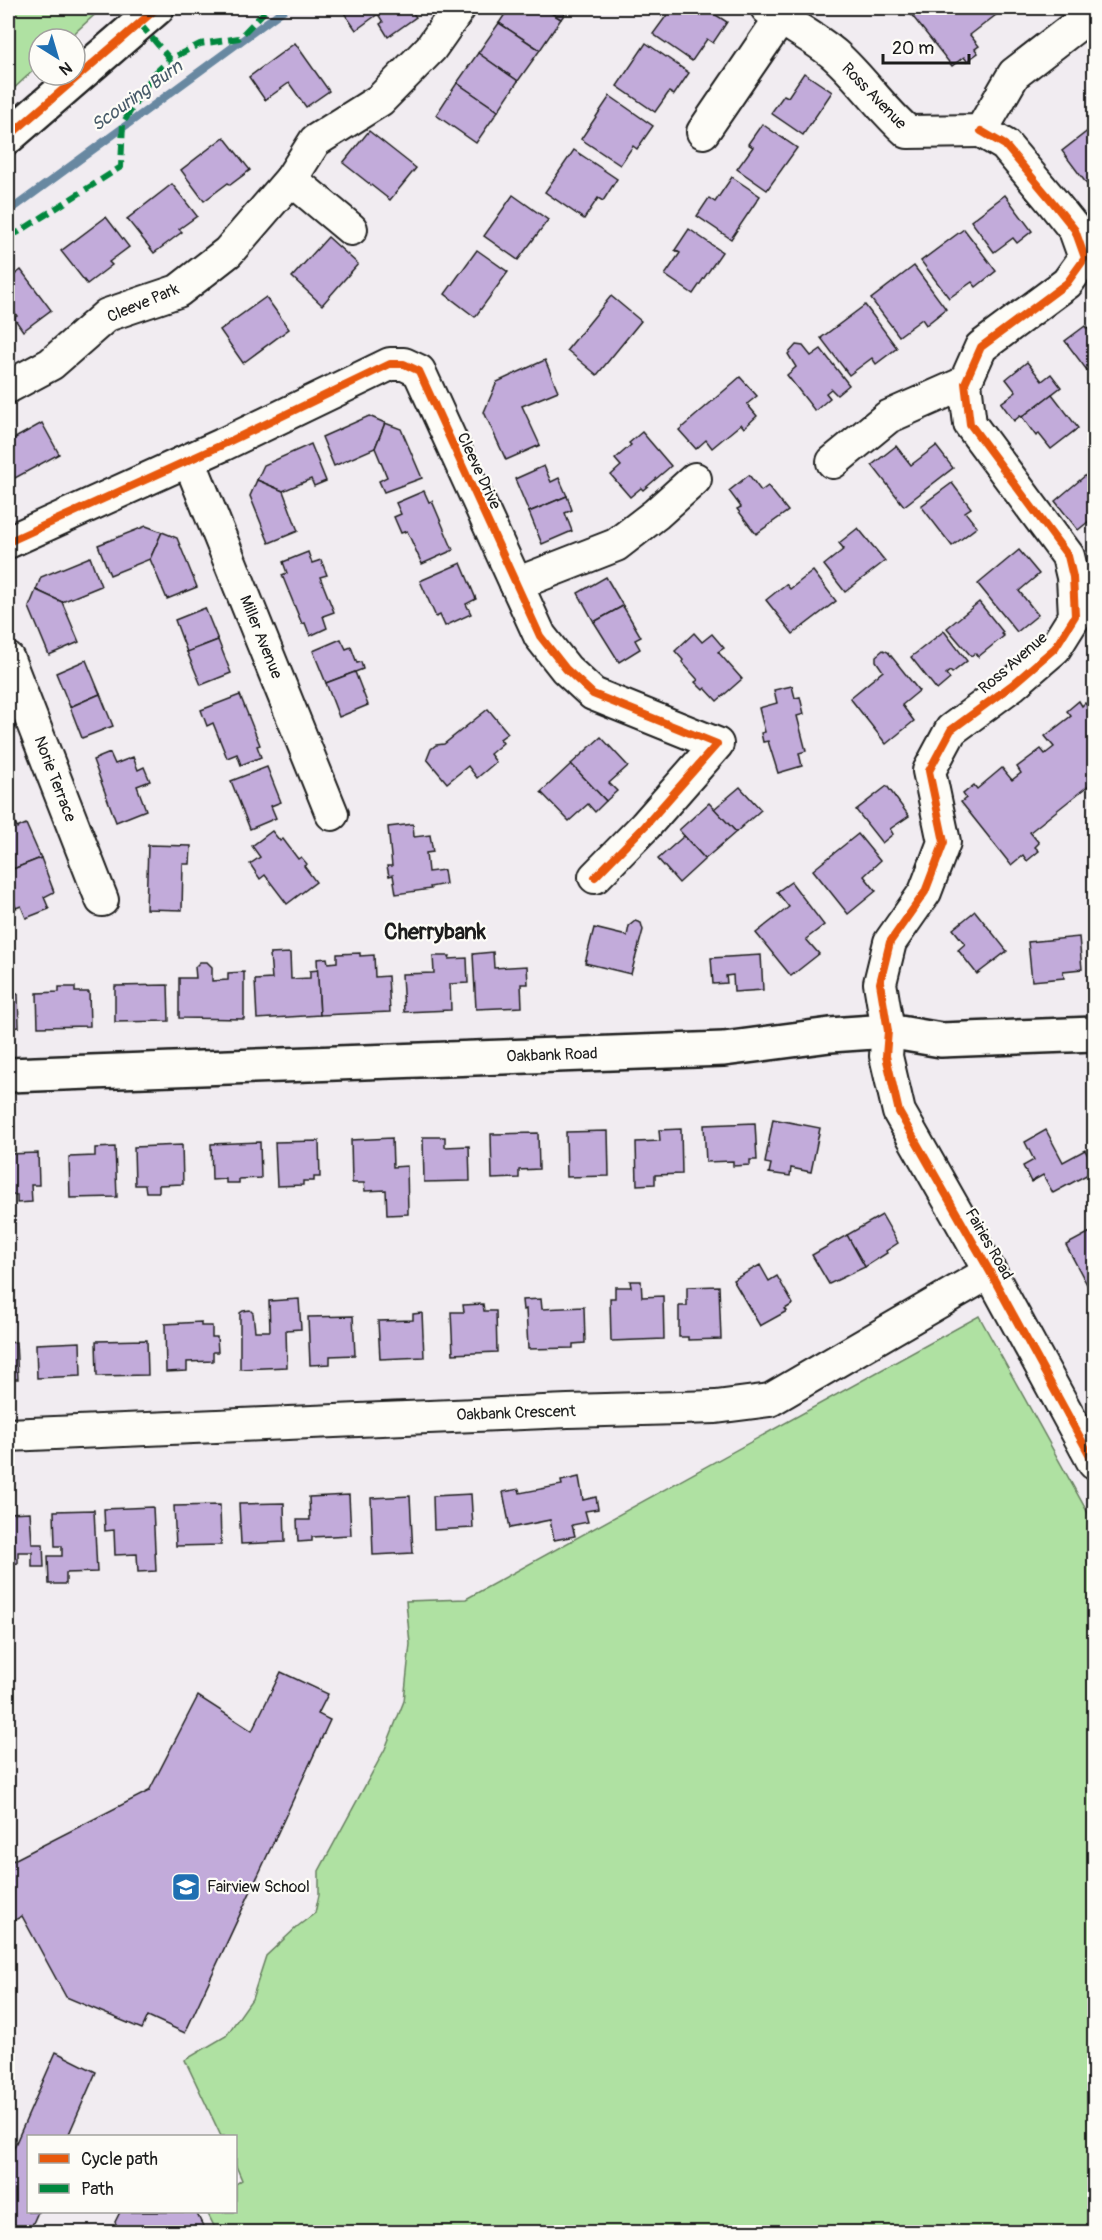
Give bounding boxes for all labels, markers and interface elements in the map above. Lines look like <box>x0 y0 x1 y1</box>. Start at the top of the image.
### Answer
north arrow <box>27 27 87 87</box>
scale bar <box>883 27 968 65</box>
text: 20 m <box>892 37 934 60</box>
water label: Scouring Burn <box>87 55 188 137</box>
text: N <box>55 57 76 80</box>
street label: Ross Avenue <box>837 59 911 134</box>
street label: Cleeve Park <box>104 279 182 327</box>
street label: Cleeve Drive <box>453 430 505 513</box>
street label: Miller Avenue <box>235 592 287 682</box>
street label: Ross Avenue <box>974 628 1052 698</box>
street label: Norie Terrace <box>30 733 81 825</box>
district label: Cherrybank <box>384 918 487 946</box>
street label: Oakbank Road <box>506 1043 598 1067</box>
street label: Fairies Road <box>961 1205 1017 1283</box>
street label: Oakbank Crescent <box>456 1401 577 1425</box>
school or university icon: Fairview School <box>170 1871 202 1903</box>
place label: Fairview School <box>207 1877 310 1897</box>
legend <box>27 2135 237 2213</box>
text: Cycle path <box>81 2148 158 2171</box>
text: Path <box>81 2178 114 2201</box>

